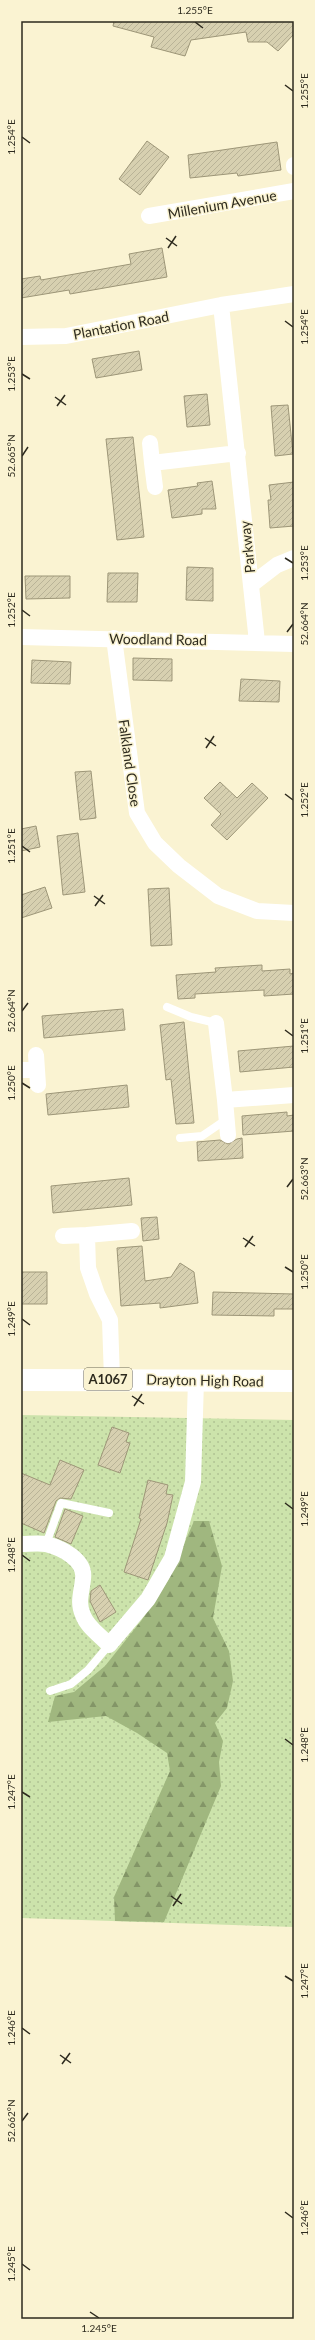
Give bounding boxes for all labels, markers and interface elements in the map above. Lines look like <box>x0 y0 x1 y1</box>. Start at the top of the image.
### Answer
text: 1.255°E <box>177 4 213 16</box>
text: 1.255°E <box>298 73 310 109</box>
text: 1.254°E <box>5 119 17 155</box>
street label: Millenium Avenue <box>166 186 278 222</box>
street label: Plantation Road <box>72 307 170 343</box>
text: 1.254°E <box>298 309 310 345</box>
text: 1.253°E <box>5 356 17 392</box>
text: 52.665°N <box>5 434 17 478</box>
street label: Parkway <box>236 519 258 574</box>
text: 1.253°E <box>298 545 310 581</box>
text: 1.252°E <box>5 592 17 628</box>
text: 52.664°N <box>298 602 310 646</box>
street label: Woodland Road <box>109 630 207 648</box>
street label: Falkland Close <box>115 718 145 808</box>
text: 1.252°E <box>298 782 310 818</box>
text: 1.251°E <box>5 828 17 864</box>
text: 52.664°N <box>5 989 17 1033</box>
text: 1.251°E <box>298 1018 310 1054</box>
text: 1.250°E <box>5 1065 17 1101</box>
text: 52.663°N <box>298 1157 310 1201</box>
text: 1.250°E <box>298 1254 310 1290</box>
text: 1.249°E <box>5 1301 17 1337</box>
road number: A1067 <box>84 1368 132 1390</box>
street label: Drayton High Road <box>146 1370 264 1390</box>
text: 1.249°E <box>298 1491 310 1527</box>
text: 1.248°E <box>5 1537 17 1573</box>
text: 1.248°E <box>298 1727 310 1763</box>
text: 1.247°E <box>5 1774 17 1810</box>
text: 1.247°E <box>298 1963 310 1999</box>
text: 1.246°E <box>5 2010 17 2046</box>
text: 52.662°N <box>5 2099 17 2143</box>
text: 1.246°E <box>298 2200 310 2236</box>
text: 1.245°E <box>5 2246 17 2282</box>
text: 1.245°E <box>81 2322 117 2334</box>

